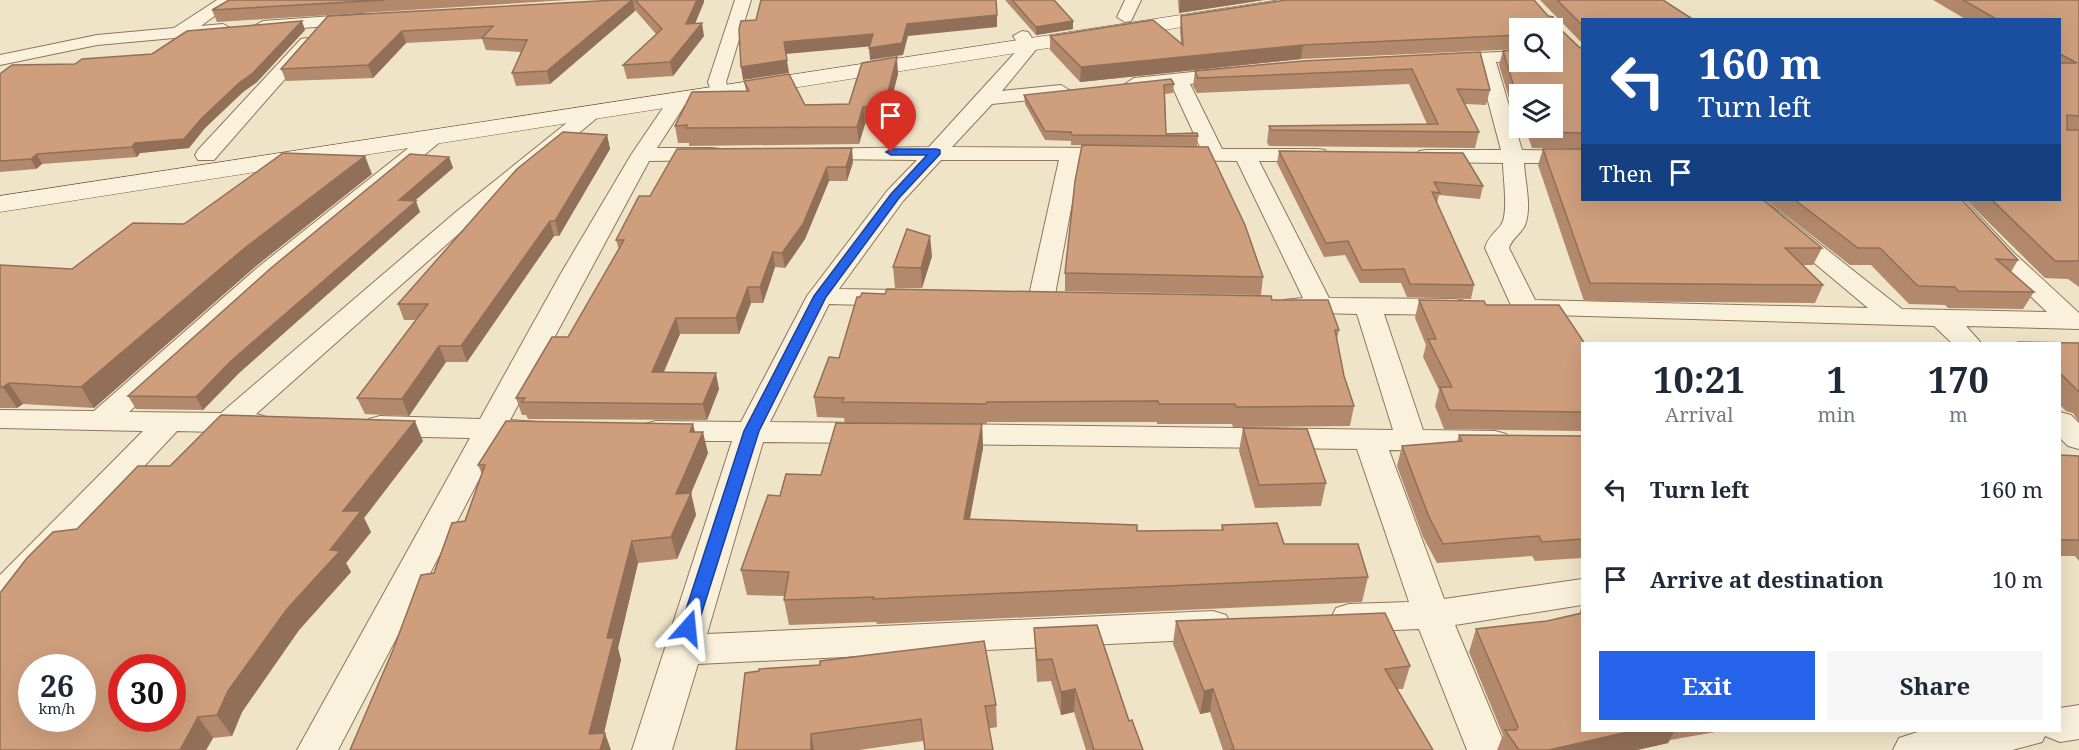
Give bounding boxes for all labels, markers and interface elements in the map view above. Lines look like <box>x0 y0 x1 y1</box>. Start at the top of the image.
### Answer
map controls <box>1509 18 1563 138</box>
button: search <box>1509 18 1563 72</box>
text: 160 m <box>1698 34 1822 91</box>
icon: left <box>1599 42 1677 120</box>
button: layers <box>1509 84 1563 138</box>
text: Turn left <box>1698 88 1811 125</box>
pin <box>865 90 916 152</box>
icon: arrive <box>874 99 907 132</box>
icon: arrive <box>1664 156 1697 189</box>
text: Then <box>1599 158 1652 188</box>
text: 10:21 <box>1653 355 1745 404</box>
text: 1 <box>1826 355 1847 404</box>
text: 170 <box>1928 355 1989 404</box>
text: Arrival <box>1665 401 1733 428</box>
text: min <box>1818 401 1856 428</box>
text: m <box>1949 401 1968 428</box>
icon: left <box>1599 473 1632 506</box>
text: Turn left <box>1650 474 1749 504</box>
text: 160 m <box>1980 474 2043 504</box>
icon: arrive <box>1599 563 1632 596</box>
text: Arrive at destination <box>1650 564 1884 594</box>
text: 10 m <box>1992 564 2043 594</box>
position arrow <box>656 596 720 660</box>
button: Exit <box>1599 651 1815 720</box>
button: Share <box>1827 651 2043 720</box>
speed limit sign: 30 <box>108 654 186 732</box>
text: 26 <box>40 665 74 706</box>
text: km/h <box>39 698 75 718</box>

